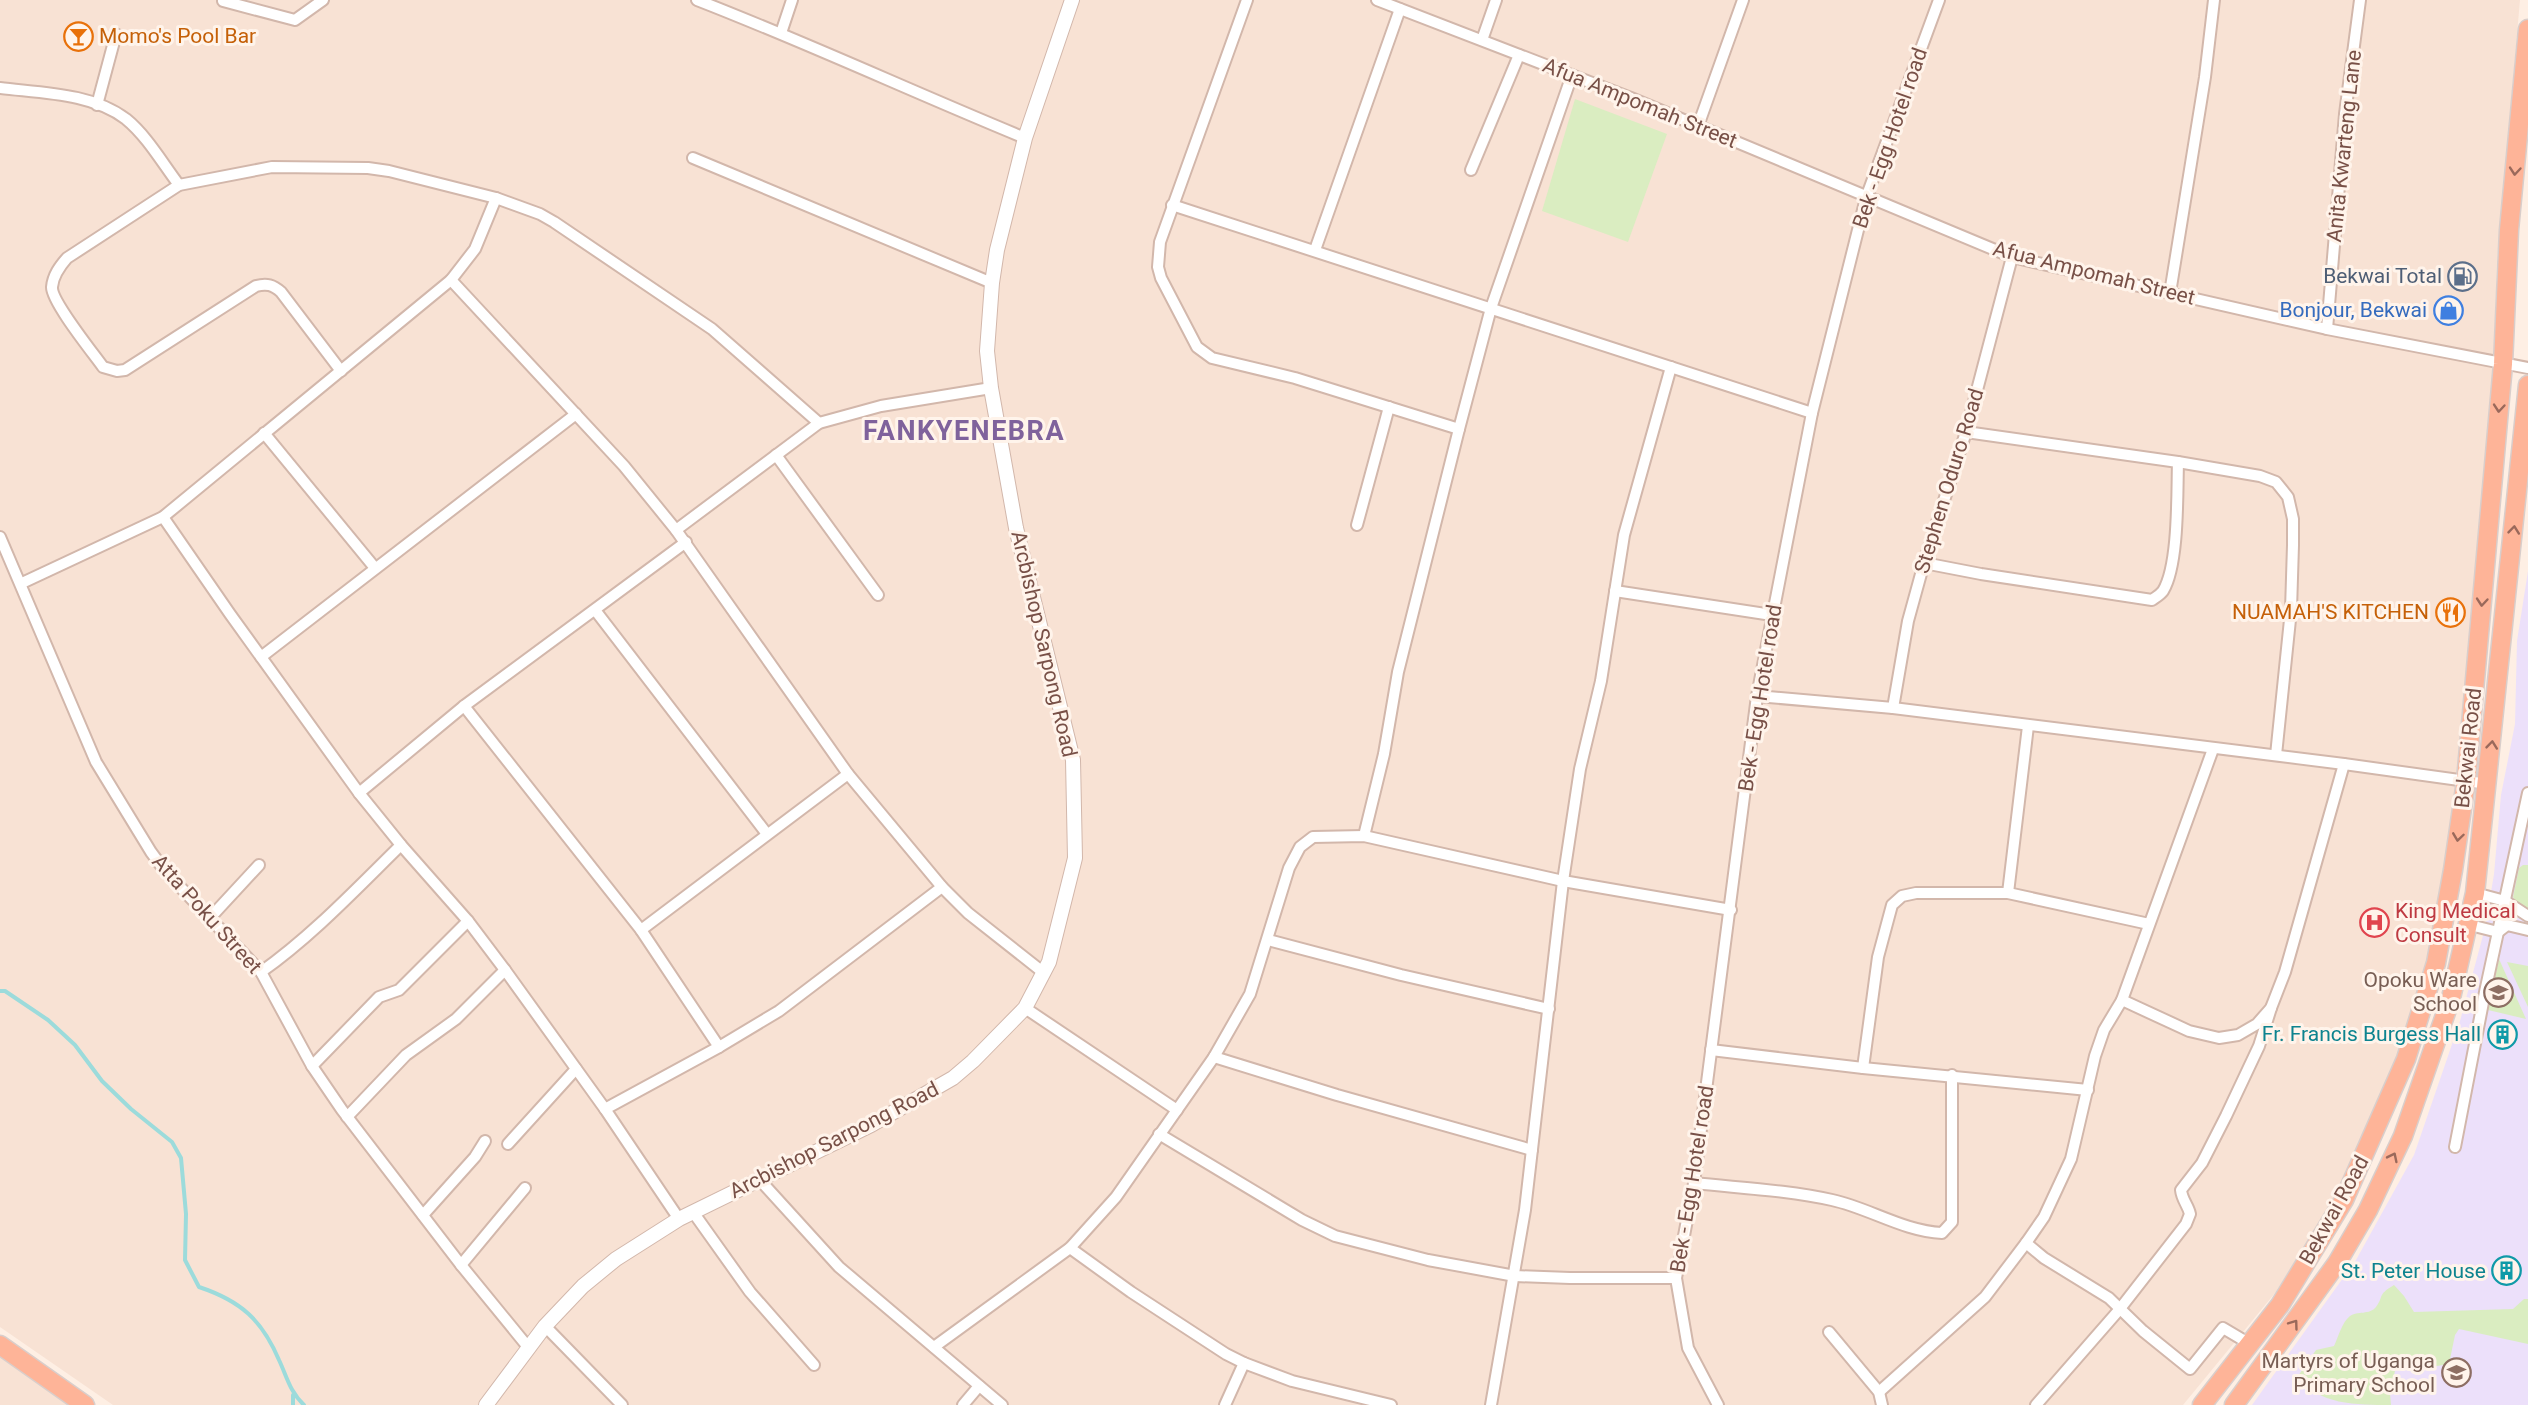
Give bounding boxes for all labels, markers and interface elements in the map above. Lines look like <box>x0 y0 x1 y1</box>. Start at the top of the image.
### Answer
bar icon: Momo's Pool Bar <box>62 20 94 52</box>
place label: Momo's Pool Bar <box>99 24 256 48</box>
street label: Bek - Egg Hotel road <box>1848 45 1932 231</box>
street label: Anita Kwarteng Lane <box>2322 49 2366 243</box>
street label: Afua Ampomah Street <box>1539 53 1741 153</box>
one-way arrow <box>2509 167 2522 176</box>
street label: Afua Ampomah Street <box>1991 236 2198 310</box>
fuel station icon: Bekwai Total <box>2447 260 2479 292</box>
place label: Bekwai Total <box>2323 264 2442 288</box>
shop icon: Bonjour, Bekwai <box>2432 294 2464 326</box>
place label: Bonjour, Bekwai <box>2279 298 2427 322</box>
street label: Stephen Oduro Road <box>1909 386 1989 576</box>
one-way arrow <box>2493 403 2506 412</box>
district label: FANKYENEBRA <box>863 415 1065 447</box>
one-way arrow <box>2507 526 2520 535</box>
street label: Arcbishop Sarpong Road <box>1006 529 1082 759</box>
restaurant icon: NUAMAH'S KITCHEN <box>2434 596 2466 628</box>
one-way arrow <box>2476 597 2489 606</box>
place label: NUAMAH'S KITCHEN <box>2232 600 2429 624</box>
street label: Bek - Egg Hotel road <box>1733 603 1787 793</box>
street label: Bekwai Road <box>2450 687 2486 809</box>
one-way arrow <box>2485 741 2498 750</box>
one-way arrow <box>2452 833 2464 842</box>
street label: Atta Poku Street <box>147 850 267 979</box>
place label: King Medical Consult <box>2395 899 2516 947</box>
hospital icon: King Medical Consult <box>2358 907 2390 939</box>
place label: Opoku Ware School <box>2364 968 2477 1016</box>
school or university icon: Opoku Ware School <box>2482 976 2514 1008</box>
building icon: Fr. Francis Burgess Hall <box>2486 1018 2518 1050</box>
place label: Fr. Francis Burgess Hall <box>2262 1022 2481 1046</box>
street label: Arcbishop Sarpong Road <box>725 1077 943 1203</box>
street label: Bek - Egg Hotel road <box>1665 1084 1719 1274</box>
street label: Bekwai Road <box>2294 1151 2374 1269</box>
one-way arrow <box>2386 1152 2398 1163</box>
building icon: St. Peter House <box>2491 1255 2523 1287</box>
place label: St. Peter House <box>2341 1259 2486 1283</box>
one-way arrow <box>2287 1320 2298 1331</box>
place label: Martyrs of Uganga Primary School <box>2262 1349 2435 1397</box>
school or university icon: Martyrs of Uganga Primary School <box>2440 1357 2472 1389</box>

